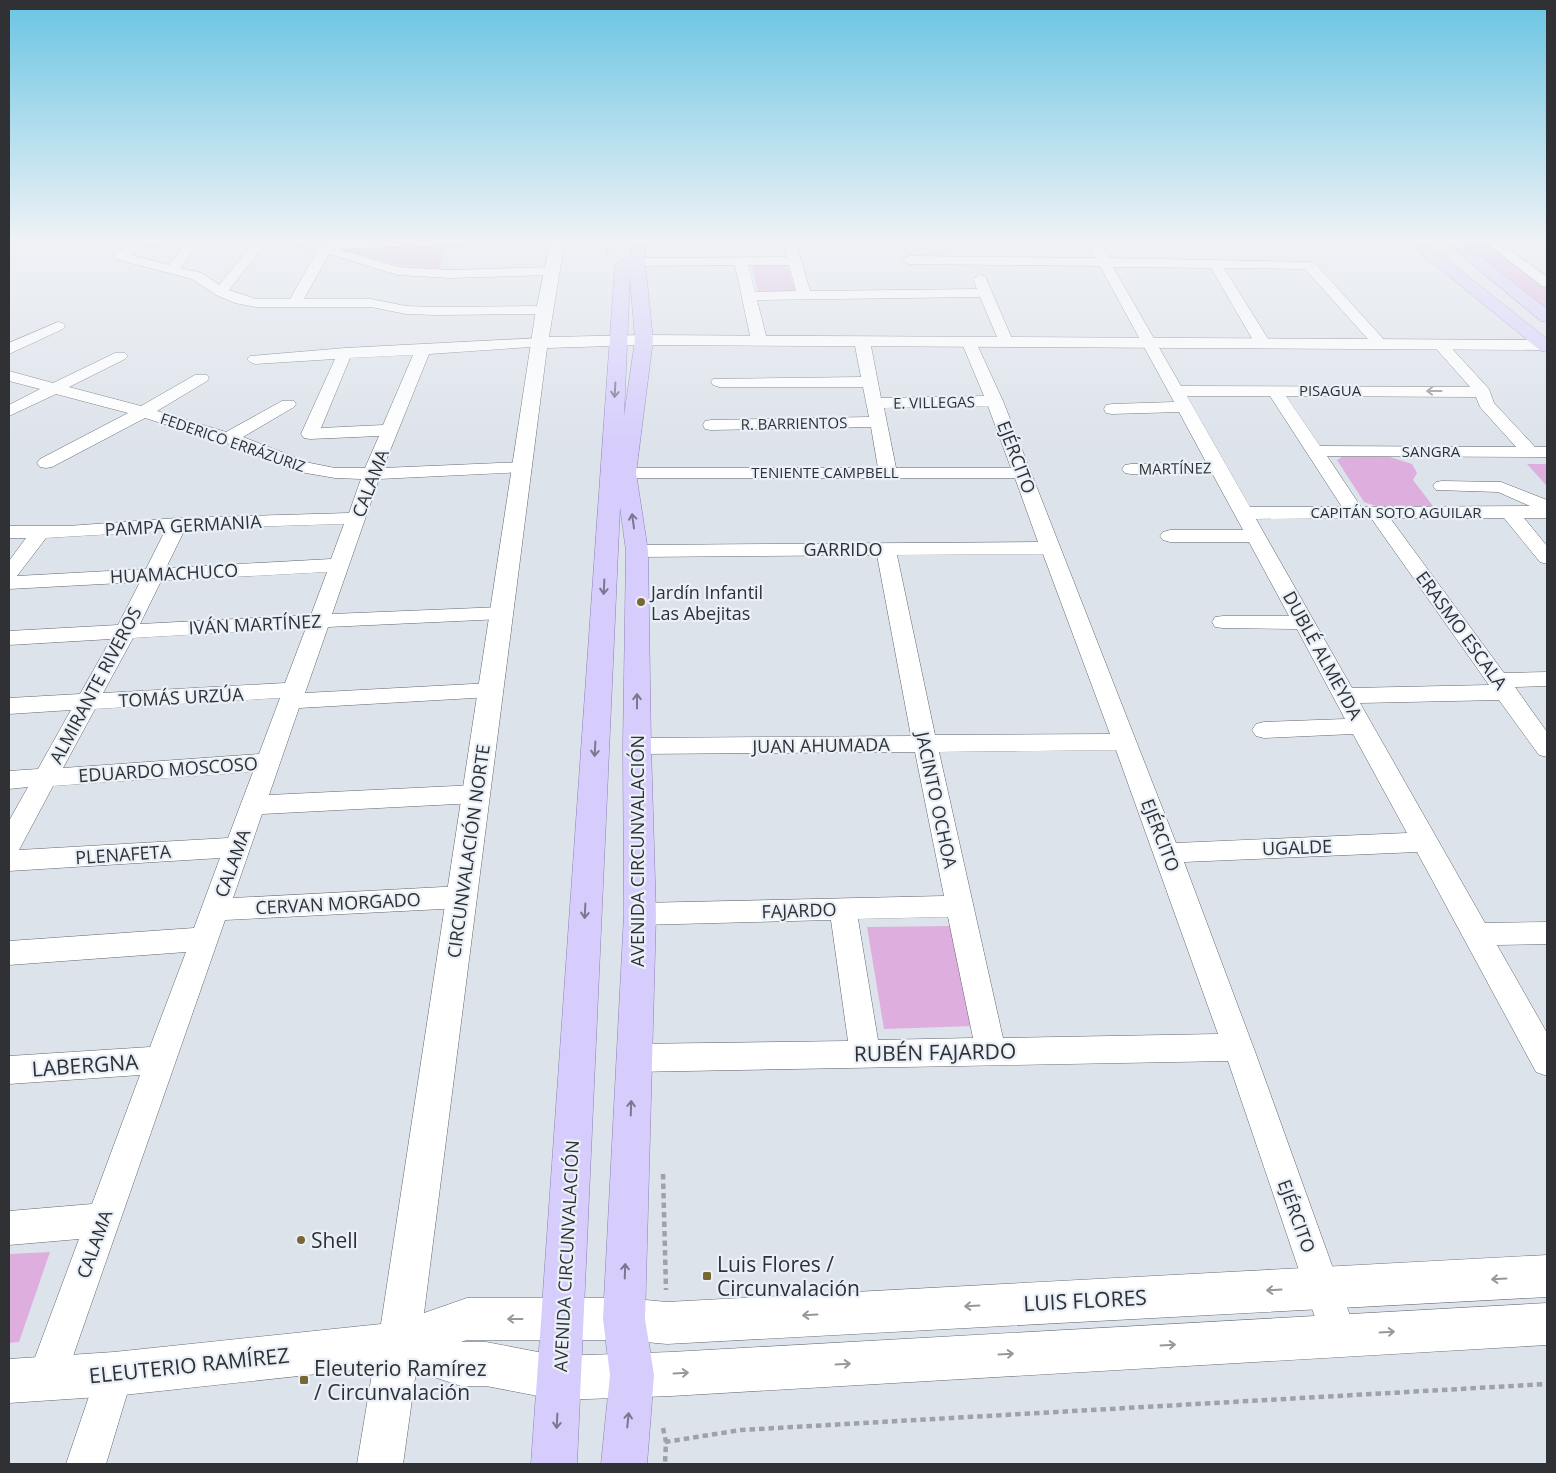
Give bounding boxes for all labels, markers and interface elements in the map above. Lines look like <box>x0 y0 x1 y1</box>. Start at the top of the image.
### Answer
street label: PISAGUA <box>1299 380 1362 400</box>
one-way arrow <box>611 381 620 397</box>
one-way arrow <box>1427 386 1443 396</box>
street label: E. VILLEGAS <box>893 391 975 413</box>
street label: FEDERICO ERRÁZURIZ <box>158 408 308 476</box>
street label: R. BARRIENTOS <box>740 412 848 434</box>
street label: EJÉRCITO <box>992 417 1042 497</box>
street label: SANGRA <box>1402 441 1461 461</box>
street label: CALAMA <box>346 445 394 520</box>
street label: MARTÍNEZ <box>1138 457 1212 479</box>
street label: TENIENTE CAMPBELL <box>751 462 899 482</box>
street label: CAPITÁN SOTO AGUILAR <box>1311 502 1482 522</box>
street label: PAMPA GERMANIA <box>104 509 263 541</box>
one-way arrow <box>628 513 638 529</box>
street label: GARRIDO <box>804 537 882 561</box>
street label: HUAMACHUCO <box>109 558 239 588</box>
street label: ERASMO ESCALA <box>1411 566 1513 694</box>
one-way arrow <box>600 579 609 595</box>
place label: Jardín Infantil Las Abejitas <box>649 580 763 625</box>
street label: DUBLÉ ALMEYDA <box>1278 586 1369 724</box>
marker: Jardín Infantil Las Abejitas <box>635 596 647 608</box>
street label: ALMIRANTE RIVEROS <box>43 602 147 768</box>
street label: IVÁN MARTÍNEZ <box>188 609 322 639</box>
street label: TOMÁS URZÚA <box>118 682 245 712</box>
one-way arrow <box>632 693 642 710</box>
street label: JACINTO OCHOA <box>910 728 963 871</box>
street label: JUAN AHUMADA <box>750 732 890 758</box>
street label: AVENIDA CIRCUNVALACIÓN <box>625 735 649 967</box>
one-way arrow <box>590 741 599 757</box>
street label: CIRCUNVALACIÓN NORTE <box>441 743 495 959</box>
street label: EDUARDO MOSCOSO <box>78 751 258 787</box>
street label: EJÉRCITO <box>1136 795 1186 875</box>
street label: CALAMA <box>209 825 256 901</box>
street label: UGALDE <box>1262 834 1332 860</box>
street label: PLENAFETA <box>74 839 172 869</box>
street label: CERVAN MORGADO <box>255 887 421 919</box>
street label: FAJARDO <box>761 897 837 923</box>
one-way arrow <box>581 903 590 919</box>
street label: RUBÉN FAJARDO <box>854 1037 1016 1067</box>
street label: LABERGNA <box>31 1047 140 1083</box>
one-way arrow <box>626 1100 636 1116</box>
street label: AVENIDA CIRCUNVALACIÓN <box>548 1139 584 1373</box>
street label: EJÉRCITO <box>1273 1176 1321 1256</box>
street label: CALAMA <box>71 1206 118 1282</box>
place label: Shell <box>311 1226 358 1254</box>
marker: Shell <box>295 1234 307 1246</box>
place label: Luis Flores / Circunvalación <box>717 1250 860 1302</box>
one-way arrow <box>621 1263 630 1279</box>
marker: Luis Flores / Circunvalación <box>701 1270 713 1282</box>
one-way arrow <box>1491 1274 1507 1283</box>
street label: LUIS FLORES <box>1023 1283 1147 1317</box>
one-way arrow <box>1266 1286 1282 1295</box>
one-way arrow <box>964 1302 980 1311</box>
one-way arrow <box>802 1310 818 1320</box>
one-way arrow <box>507 1314 524 1324</box>
one-way arrow <box>1379 1328 1395 1337</box>
one-way arrow <box>1160 1340 1176 1349</box>
street label: ELEUTERIO RAMÍREZ <box>88 1341 290 1389</box>
one-way arrow <box>997 1350 1013 1359</box>
place label: Eleuterio Ramírez / Circunvalación <box>314 1354 487 1406</box>
one-way arrow <box>835 1359 851 1368</box>
one-way arrow <box>673 1369 689 1378</box>
marker: Eleuterio Ramírez / Circunvalación <box>298 1374 310 1386</box>
one-way arrow <box>623 1412 632 1428</box>
one-way arrow <box>552 1413 561 1429</box>

